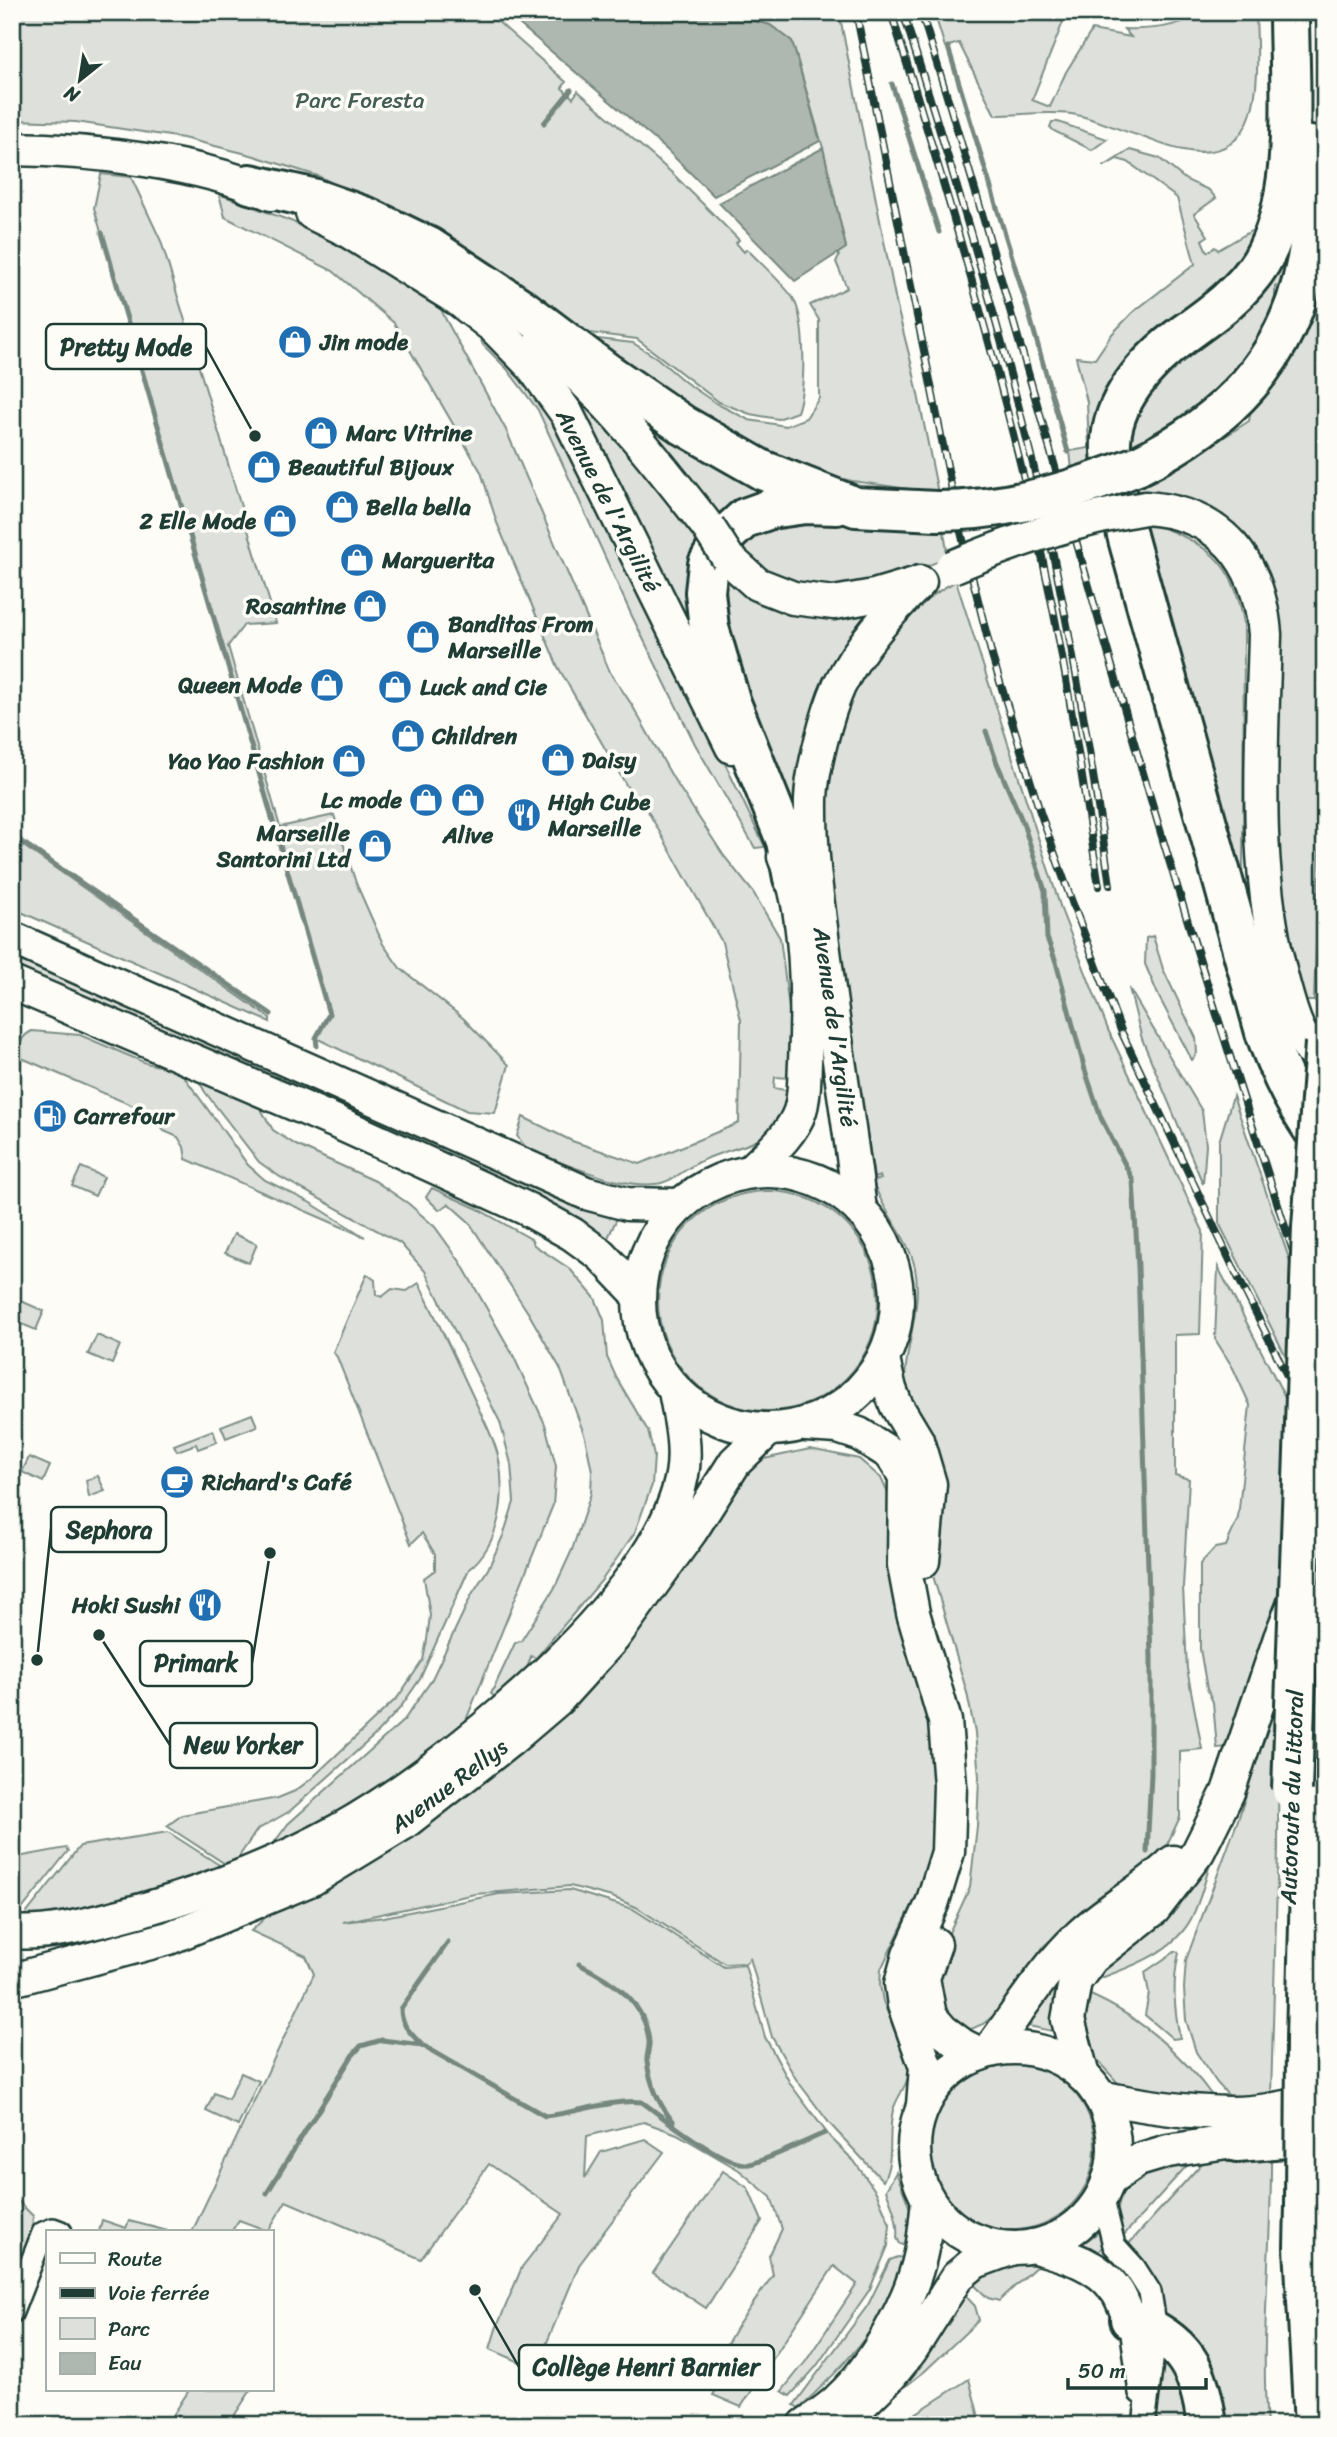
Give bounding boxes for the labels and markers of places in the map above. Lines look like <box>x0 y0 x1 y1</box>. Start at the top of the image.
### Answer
place label: Jin mode <box>318 322 409 363</box>
shop icon: Jin mode <box>276 323 314 361</box>
callout: Pretty Mode <box>46 324 206 369</box>
place label: Marc Vitrine <box>345 413 473 454</box>
shop icon: Marc Vitrine <box>302 414 340 452</box>
place label: Beautiful Bijoux <box>288 447 455 488</box>
shop icon: Beautiful Bijoux <box>245 448 283 486</box>
place label: Bella bella <box>366 487 471 528</box>
shop icon: Bella bella <box>323 488 361 526</box>
place label: 2 Elle Mode <box>138 501 257 542</box>
shop icon: 2 Elle Mode <box>261 502 299 540</box>
place label: Marguerita <box>381 540 496 581</box>
shop icon: Marguerita <box>338 541 376 579</box>
place label: Rosantine <box>245 586 346 627</box>
shop icon: Rosantine <box>351 587 389 625</box>
place label: Banditas From Marseille <box>447 604 594 671</box>
shop icon: Banditas From Marseille <box>404 618 442 656</box>
place label: Queen Mode <box>178 665 302 706</box>
shop icon: Queen Mode <box>308 666 346 704</box>
place label: Luck and Cie <box>420 667 547 708</box>
shop icon: Luck and Cie <box>376 668 414 706</box>
place label: Children <box>431 716 518 757</box>
shop icon: Children <box>389 717 427 755</box>
place label: Daisy <box>582 740 637 781</box>
place label: Yao Yao Fashion <box>168 741 325 782</box>
shop icon: Daisy <box>539 741 577 779</box>
shop icon: Yao Yao Fashion <box>330 742 368 780</box>
place label: Lc mode <box>321 780 402 821</box>
shop icon: Lc mode <box>407 781 445 819</box>
shop icon: Alive <box>449 781 487 819</box>
place label: High Cube Marseille <box>547 782 651 849</box>
restaurant icon: High Cube Marseille <box>505 796 543 834</box>
place label: Marseille Santorini Ltd <box>216 813 352 880</box>
place label: Alive <box>442 815 493 856</box>
shop icon: Marseille Santorini Ltd <box>356 827 394 865</box>
place label: Carrefour <box>73 1096 176 1137</box>
fuel station icon: Carrefour <box>31 1097 69 1135</box>
place label: Richard's Café <box>201 1462 352 1503</box>
cafe icon: Richard's Café <box>158 1463 196 1501</box>
callout: Sephora <box>51 1507 166 1552</box>
place label: Hoki Sushi <box>71 1585 182 1626</box>
restaurant icon: Hoki Sushi <box>186 1586 224 1624</box>
callout: Primark <box>140 1641 252 1686</box>
callout: New Yorker <box>170 1723 317 1768</box>
callout: Collège Henri Barnier <box>519 2345 774 2390</box>

